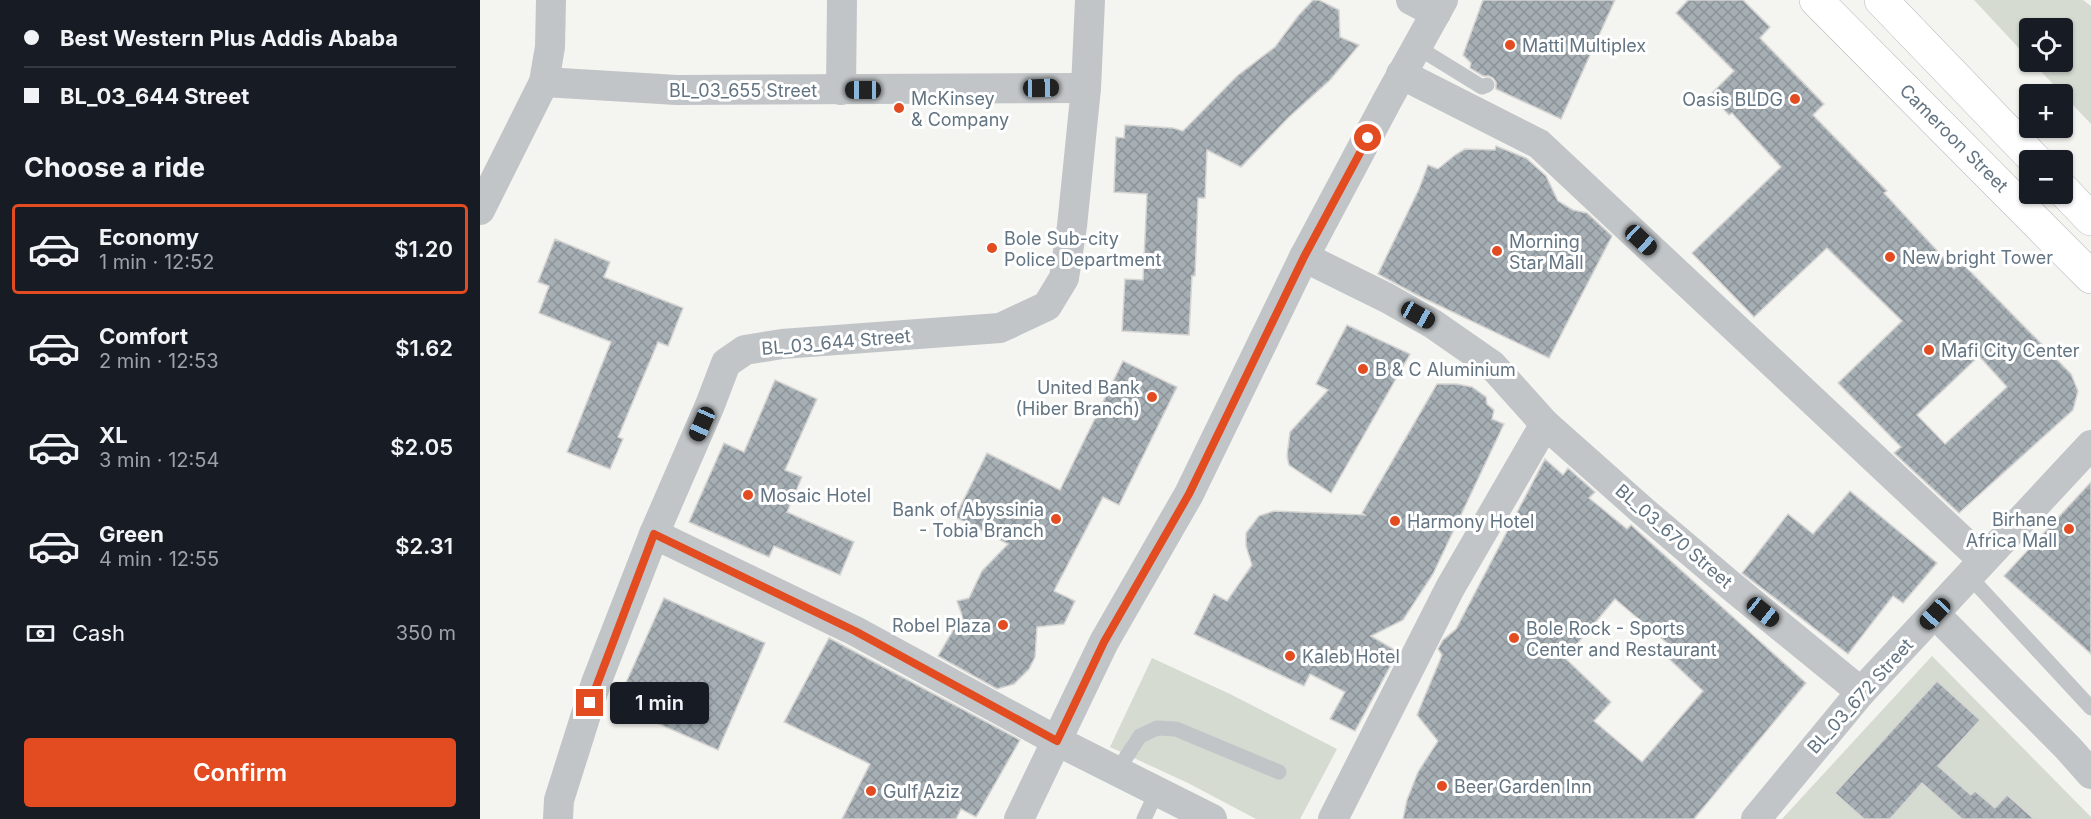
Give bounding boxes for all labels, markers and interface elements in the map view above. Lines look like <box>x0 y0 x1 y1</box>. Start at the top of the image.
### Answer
map controls <box>2019 18 2073 204</box>
button: locate <box>2019 18 2073 72</box>
text: Best Western Plus Addis Ababa <box>60 25 398 51</box>
place label: Matti Multiplex <box>1522 35 1646 56</box>
marker: Matti Multiplex <box>1503 38 1517 52</box>
car <box>1023 79 1059 97</box>
street label: BL_03_655 Street <box>669 80 817 101</box>
street label: Cameroon Street <box>1896 80 2012 196</box>
car <box>845 81 881 99</box>
text: BL_03_644 Street <box>60 83 249 109</box>
button: + <box>2019 84 2073 138</box>
place label: McKinsey & Company <box>911 88 1009 130</box>
place label: Oasis BLDG <box>1682 89 1783 110</box>
marker: Oasis BLDG <box>1788 92 1802 106</box>
marker: McKinsey & Company <box>892 101 906 115</box>
route start <box>1354 124 1381 151</box>
button: − <box>2019 150 2073 204</box>
text: Choose a ride <box>24 151 205 184</box>
car <box>1622 221 1660 259</box>
icon: car <box>27 222 81 276</box>
text: Economy <box>99 224 199 250</box>
place label: Bole Sub-city Police Department <box>1004 228 1161 270</box>
place label: Morning Star Mall <box>1509 231 1584 273</box>
text: $1.20 <box>394 236 453 262</box>
marker: Bole Sub-city Police Department <box>985 241 999 255</box>
marker: Morning Star Mall <box>1490 244 1504 258</box>
place label: New bright Tower <box>1902 247 2053 268</box>
text: 1 min · 12:52 <box>99 250 214 274</box>
marker: New bright Tower <box>1883 250 1897 264</box>
car <box>1398 298 1438 332</box>
icon: car <box>27 321 81 375</box>
text: Comfort <box>99 323 188 349</box>
street label: BL_03_644 Street <box>761 325 911 359</box>
text: $1.62 <box>395 335 453 361</box>
place label: Mafi City Center <box>1941 340 2080 361</box>
marker: Mafi City Center <box>1922 343 1936 357</box>
text: 2 min · 12:53 <box>99 349 219 373</box>
place label: B & C Aluminium <box>1375 359 1516 380</box>
marker: B & C Aluminium <box>1356 362 1370 376</box>
place label: United Bank (Hiber Branch) <box>1016 377 1140 419</box>
marker: United Bank (Hiber Branch) <box>1145 390 1159 404</box>
car <box>686 404 718 444</box>
icon: car <box>27 420 81 474</box>
text: XL <box>99 422 128 448</box>
text: $2.05 <box>390 434 453 460</box>
text: 3 min · 12:54 <box>99 448 219 472</box>
street label: BL_03_670 Street <box>1611 480 1737 592</box>
place label: Mosaic Hotel <box>760 485 871 506</box>
marker: Mosaic Hotel <box>741 488 755 502</box>
place label: Bank of Abyssinia - Tobia Branch <box>892 499 1044 541</box>
place label: Birhane Africa Mall <box>1966 509 2057 551</box>
place label: Harmony Hotel <box>1407 511 1534 532</box>
marker: Bank of Abyssinia - Tobia Branch <box>1049 512 1063 526</box>
marker: Harmony Hotel <box>1388 514 1402 528</box>
icon: car <box>27 519 81 573</box>
text: Green <box>99 521 164 547</box>
marker: Birhane Africa Mall <box>2062 522 2076 536</box>
text: $2.31 <box>395 533 453 559</box>
text: 4 min · 12:55 <box>99 547 219 571</box>
car <box>1743 594 1783 630</box>
car <box>1916 595 1954 633</box>
place label: Robel Plaza <box>892 615 991 636</box>
icon: cash <box>24 617 57 650</box>
marker: Robel Plaza <box>996 618 1010 632</box>
place label: Bole Rock - Sports Center and Restaurant <box>1526 618 1717 660</box>
text: Cash <box>72 620 125 646</box>
text: 350 m <box>396 621 456 645</box>
marker: Bole Rock - Sports Center and Restaurant <box>1507 631 1521 645</box>
street label: BL_03_672 Street <box>1803 634 1917 758</box>
place label: Kaleb Hotel <box>1302 646 1400 667</box>
marker: Kaleb Hotel <box>1283 649 1297 663</box>
callout: 1 min <box>611 682 710 724</box>
route end <box>576 689 603 716</box>
text: 1 min <box>635 691 684 715</box>
button: Confirm <box>24 738 456 807</box>
place label: Beer Garden Inn <box>1454 776 1592 797</box>
marker: Beer Garden Inn <box>1435 779 1449 793</box>
place label: Gulf Aziz <box>883 781 960 802</box>
marker: Gulf Aziz <box>864 784 878 798</box>

